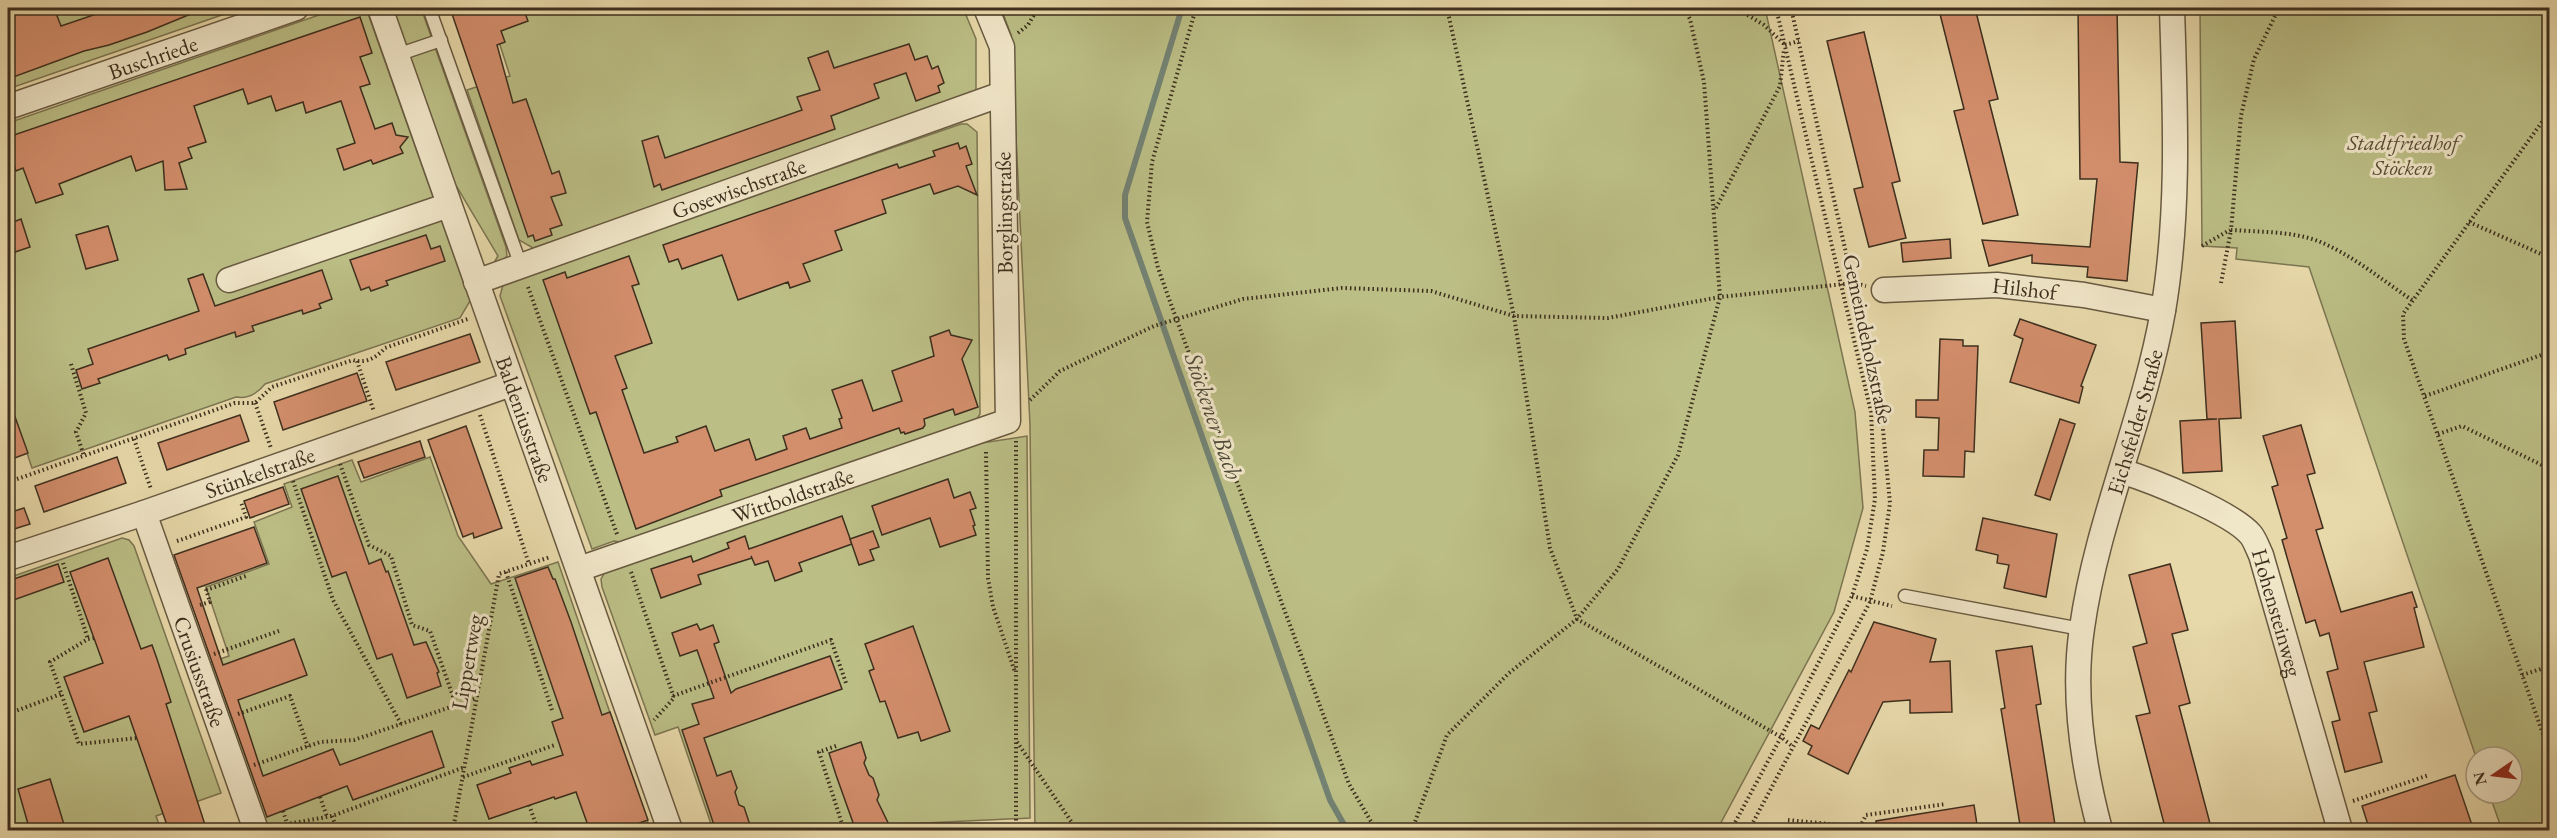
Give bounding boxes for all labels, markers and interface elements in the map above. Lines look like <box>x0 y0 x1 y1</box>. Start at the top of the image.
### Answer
street label: Buschriede <box>104 28 202 86</box>
park label: Stadtfriedhof Stöcken <box>2346 128 2464 182</box>
street label: Gosewischstraße <box>668 151 810 225</box>
street label: Borglingstraße <box>988 151 1020 274</box>
street label: Gemeindeholzstraße <box>1836 252 1900 427</box>
street label: Hilshof <box>1991 270 2062 307</box>
street label: Eichsfelder Straße <box>2100 346 2169 498</box>
water label: Stöckener Bach <box>1177 347 1250 484</box>
street label: Baldeniusstraße <box>489 352 561 487</box>
street label: Stünkelstraße <box>201 440 319 505</box>
street label: Wittboldstraße <box>728 461 858 530</box>
street label: Hohensteinweg <box>2245 545 2310 680</box>
street label: Crusiusstraße <box>167 612 233 731</box>
street label: Lippertweg <box>444 612 490 712</box>
north arrow <box>2464 745 2524 805</box>
text: N <box>2468 770 2492 787</box>

